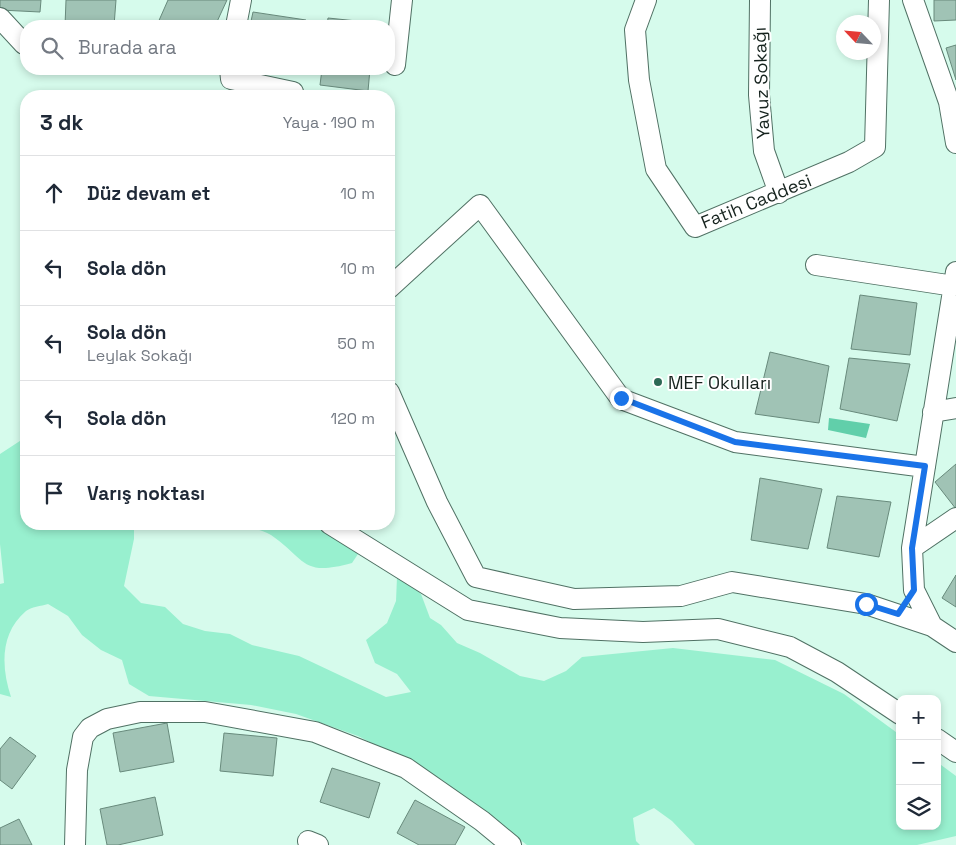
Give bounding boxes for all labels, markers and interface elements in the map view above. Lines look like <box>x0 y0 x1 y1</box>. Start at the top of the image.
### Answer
north arrow <box>836 15 881 60</box>
search box <box>20 20 395 75</box>
street label: Yavuz Sokağı <box>748 27 774 139</box>
icon: search <box>38 34 66 62</box>
text: Burada ara <box>78 35 176 60</box>
text: 3 dk <box>40 109 83 136</box>
text: Yaya · 190 m <box>283 112 375 133</box>
street label: Fatih Caddesi <box>697 168 815 234</box>
icon: ahead <box>40 179 68 207</box>
text: Düz devam et <box>87 181 210 206</box>
text: 10 m <box>340 183 375 204</box>
icon: left <box>40 254 68 282</box>
text: Sola dön <box>87 256 166 281</box>
text: 10 m <box>340 258 375 279</box>
text: Sola dön <box>87 320 166 345</box>
icon: left <box>40 329 68 357</box>
text: 50 m <box>337 333 375 354</box>
text: Leylak Sokağı <box>87 345 192 366</box>
place label: MEF Okulları <box>668 371 771 394</box>
marker: MEF Okulları <box>652 376 664 388</box>
route end <box>610 387 633 410</box>
icon: left <box>40 404 68 432</box>
text: Sola dön <box>87 406 166 431</box>
text: 120 m <box>331 408 375 429</box>
icon: arrive <box>40 479 68 507</box>
text: Varış noktası <box>87 481 205 506</box>
route start <box>855 593 878 616</box>
map controls <box>896 695 941 830</box>
button: + <box>896 695 941 740</box>
button: − <box>896 740 941 785</box>
button: layers <box>896 785 941 830</box>

